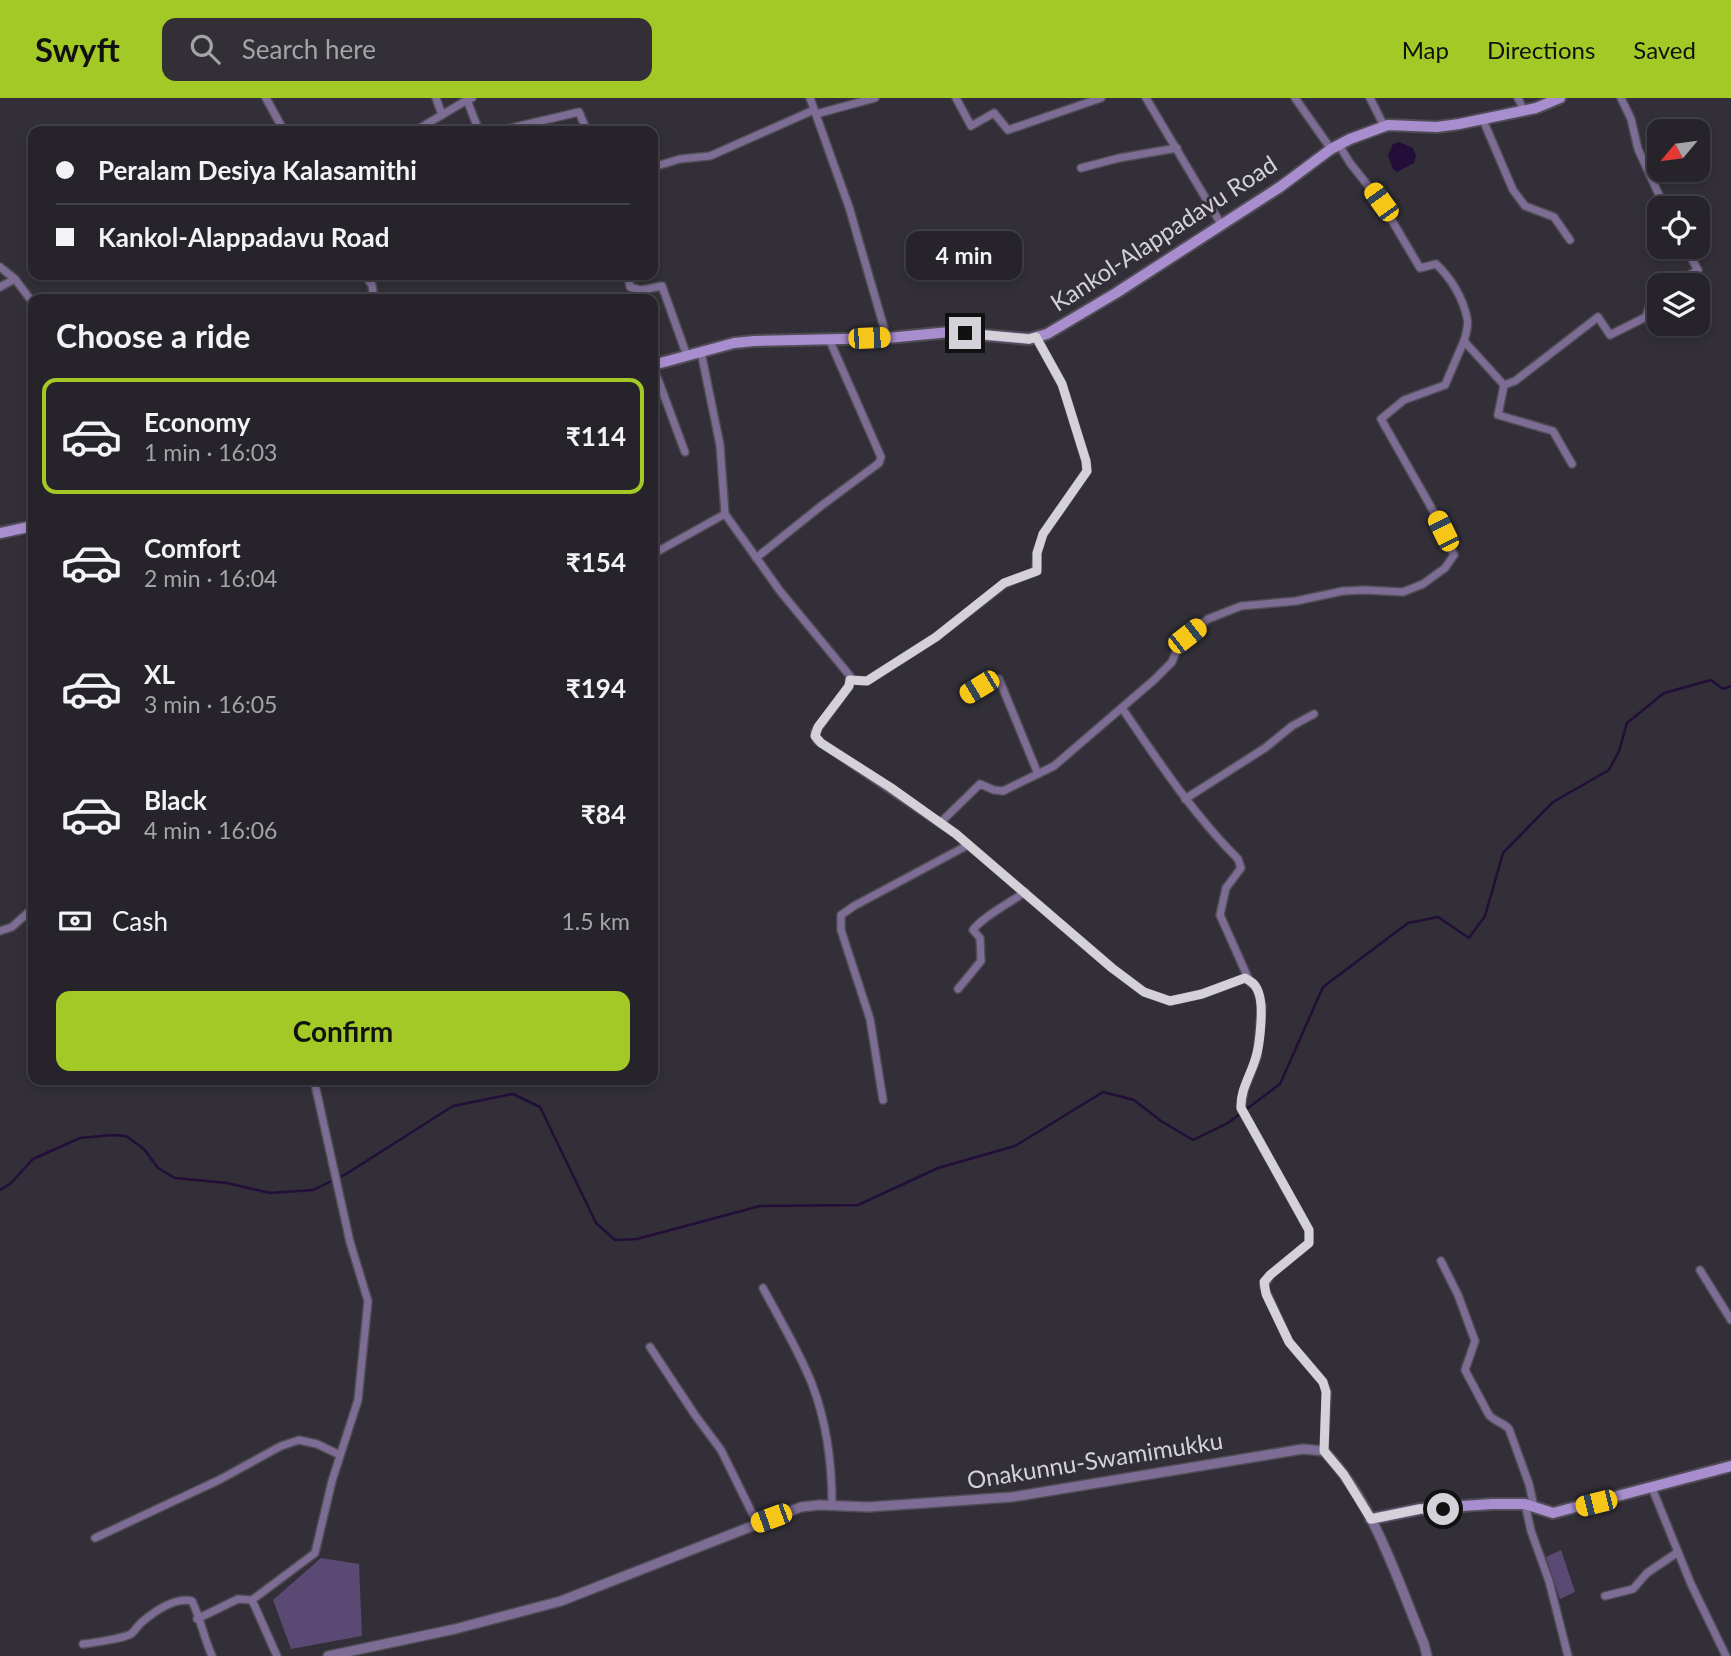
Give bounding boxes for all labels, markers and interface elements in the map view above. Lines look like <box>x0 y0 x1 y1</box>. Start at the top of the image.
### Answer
search box <box>162 18 652 81</box>
text: Swyft <box>35 29 120 69</box>
icon: search <box>186 30 224 68</box>
text: Search here <box>242 33 376 65</box>
text: Map <box>1402 35 1449 64</box>
text: Directions <box>1487 35 1595 64</box>
text: Saved <box>1633 35 1696 64</box>
north arrow <box>1647 119 1710 182</box>
map controls <box>1647 119 1710 336</box>
street label: Kankol-Alappadavu Road <box>1045 149 1282 317</box>
text: Peralam Desiya Kalasamithi <box>98 154 417 186</box>
car <box>1361 179 1402 225</box>
button: locate <box>1647 196 1710 259</box>
text: Kankol-Alappadavu Road <box>98 221 389 253</box>
callout: 4 min <box>907 232 1023 280</box>
text: 4 min <box>935 241 993 269</box>
button: layers <box>1647 273 1710 336</box>
text: Choose a ride <box>56 316 250 355</box>
route end <box>949 317 981 349</box>
car <box>848 327 891 349</box>
icon: car <box>60 405 123 468</box>
text: Economy <box>144 406 250 438</box>
text: ₹114 <box>566 420 626 452</box>
text: 1 min · 16:03 <box>144 438 277 466</box>
car <box>1425 508 1462 554</box>
icon: car <box>60 531 123 594</box>
text: Comfort <box>144 532 241 564</box>
text: ₹154 <box>566 546 626 578</box>
text: 2 min · 16:04 <box>144 564 277 592</box>
car <box>1164 615 1211 657</box>
icon: car <box>60 657 123 720</box>
text: XL <box>144 658 175 690</box>
car <box>956 667 1003 707</box>
text: ₹194 <box>566 672 626 704</box>
text: 3 min · 16:05 <box>144 690 277 718</box>
icon: car <box>60 783 123 846</box>
text: Black <box>144 784 207 816</box>
text: ₹84 <box>581 798 626 830</box>
text: 4 min · 16:06 <box>144 816 277 844</box>
icon: cash <box>56 902 94 940</box>
text: Cash <box>112 905 168 937</box>
text: 1.5 km <box>561 907 630 935</box>
button: Confirm <box>56 991 630 1071</box>
street label: Onakunnu-Swamimukku <box>965 1425 1225 1494</box>
car <box>1574 1488 1619 1518</box>
route start <box>1427 1493 1459 1525</box>
car <box>748 1501 795 1535</box>

